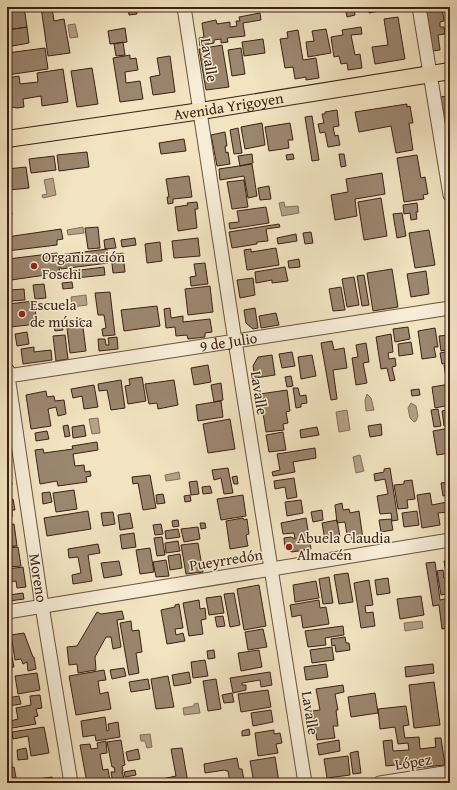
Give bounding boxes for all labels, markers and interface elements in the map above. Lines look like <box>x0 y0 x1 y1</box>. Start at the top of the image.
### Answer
street label: Lavalle <box>196 37 223 83</box>
street label: Avenida Yrigoyen <box>172 87 285 125</box>
place label: Organización Foschi <box>42 246 126 284</box>
marker: Organización Foschi <box>29 261 39 271</box>
place label: Escuela de música <box>30 294 93 332</box>
marker: Escuela de música <box>17 309 27 319</box>
street label: 9 de Julio <box>198 327 259 356</box>
street label: Lavalle <box>246 370 273 416</box>
place label: Abuela Claudia Almacén <box>297 527 391 565</box>
marker: Abuela Claudia Almacén <box>284 542 294 552</box>
street label: Pueyrredón <box>188 543 265 576</box>
street label: Moreno <box>24 552 53 604</box>
street label: Lavalle <box>297 690 324 736</box>
street label: López <box>393 748 433 775</box>

